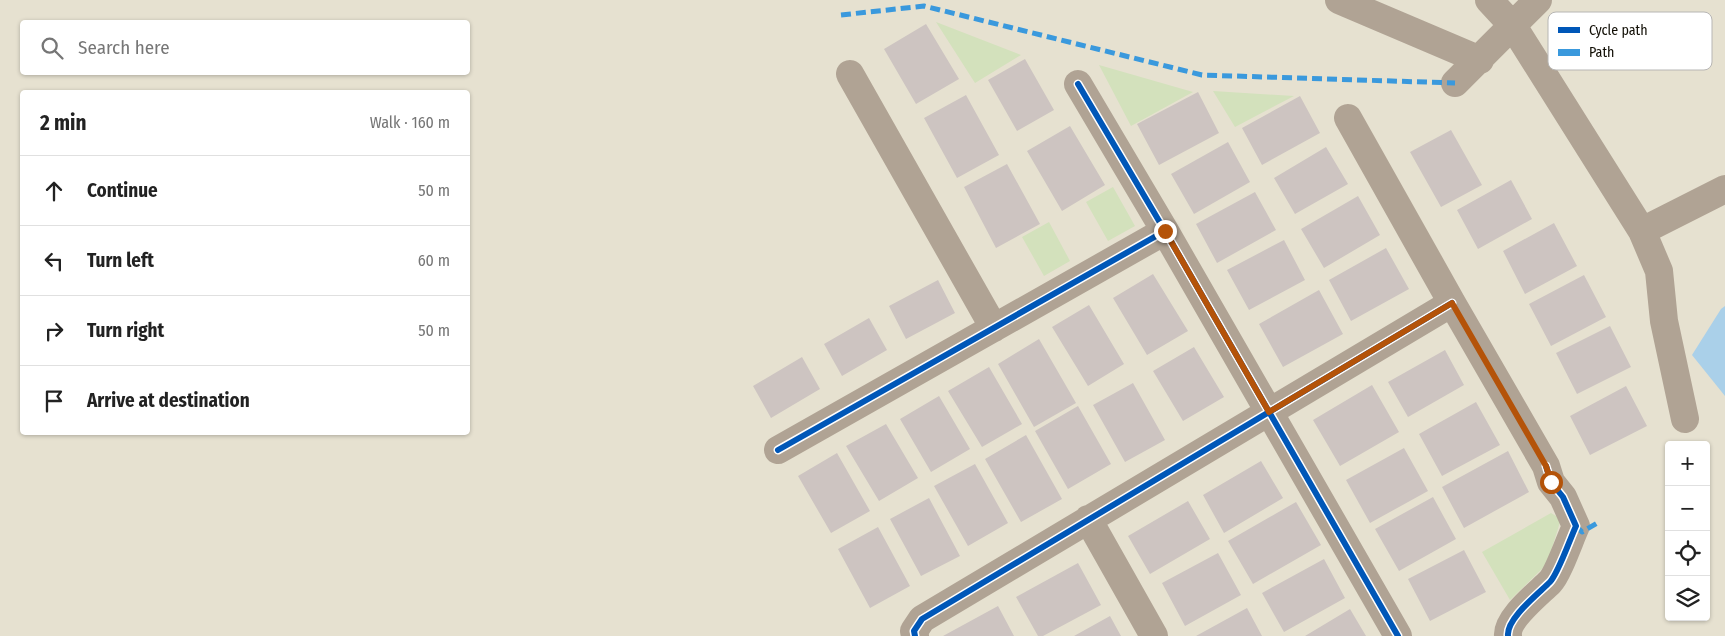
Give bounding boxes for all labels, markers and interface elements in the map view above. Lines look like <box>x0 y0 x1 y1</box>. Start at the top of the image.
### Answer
legend <box>1548 12 1712 70</box>
search box <box>20 20 470 75</box>
text: Cycle path <box>1589 22 1648 39</box>
icon: search <box>38 34 66 62</box>
text: Search here <box>78 36 170 59</box>
text: Path <box>1589 44 1614 61</box>
text: 2 min <box>40 110 87 136</box>
text: Walk · 160 m <box>370 113 450 132</box>
icon: ahead <box>40 177 68 205</box>
text: Continue <box>87 179 158 202</box>
text: 50 m <box>418 181 450 200</box>
route end <box>1154 220 1177 243</box>
icon: left <box>40 247 68 275</box>
text: Turn left <box>87 249 154 272</box>
text: 60 m <box>418 251 450 270</box>
icon: right <box>40 317 68 345</box>
text: Turn right <box>87 319 164 342</box>
text: 50 m <box>418 321 450 340</box>
icon: arrive <box>40 387 68 415</box>
text: Arrive at destination <box>87 389 250 412</box>
map controls <box>1665 441 1710 621</box>
button: + <box>1665 441 1710 486</box>
route start <box>1540 471 1563 494</box>
button: − <box>1665 486 1710 531</box>
button: locate <box>1665 531 1710 576</box>
button: layers <box>1665 576 1710 621</box>

